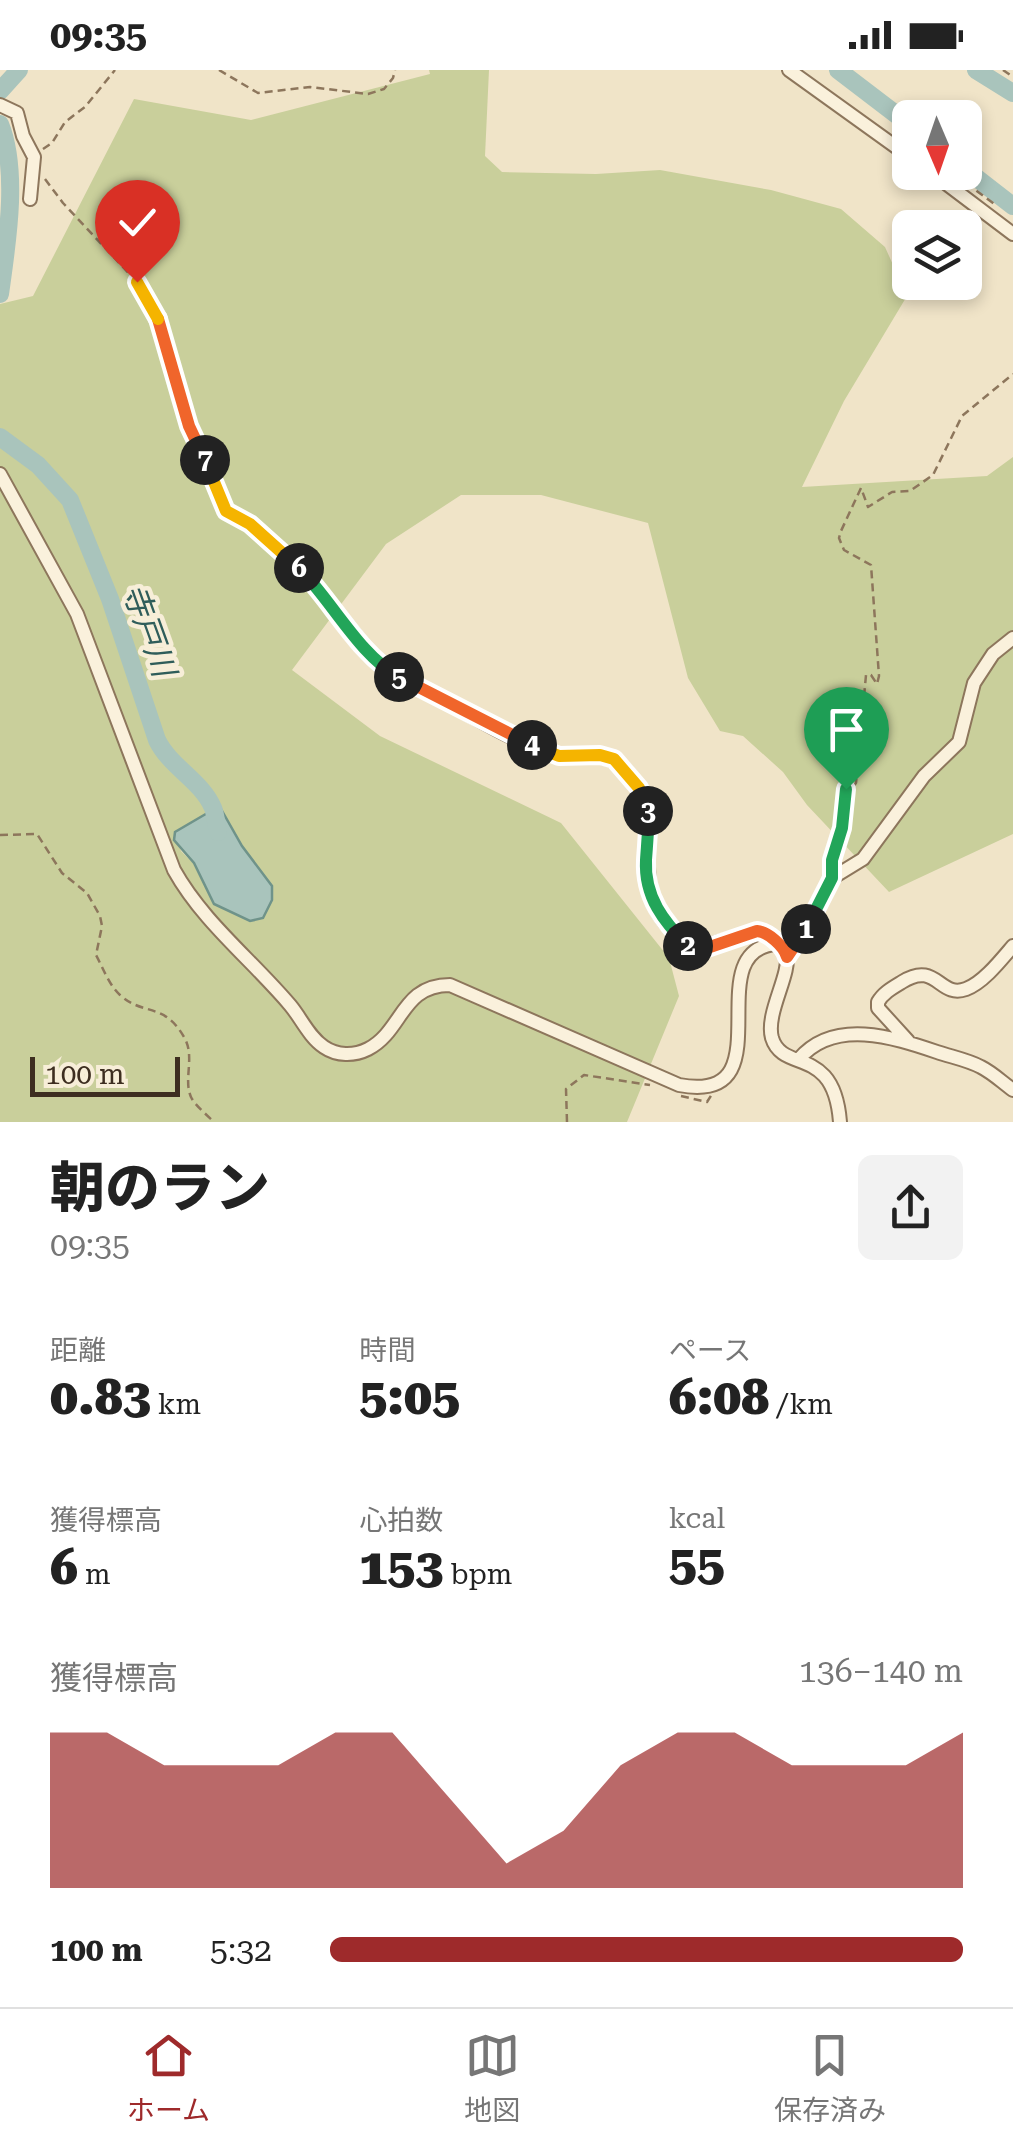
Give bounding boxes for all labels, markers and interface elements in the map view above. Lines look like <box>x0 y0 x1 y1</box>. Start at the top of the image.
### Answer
text: 09:35 <box>50 13 147 57</box>
north arrow <box>892 100 982 190</box>
map controls <box>892 100 982 300</box>
pin <box>95 180 180 283</box>
icon: check <box>110 195 165 250</box>
button: layers <box>892 210 982 300</box>
pin: 7 <box>180 435 230 485</box>
text: 7 <box>197 443 213 476</box>
pin: 6 <box>274 543 324 593</box>
text: 6 <box>291 551 307 584</box>
water label: 寺戸川 <box>115 578 184 684</box>
pin: 5 <box>374 652 424 702</box>
text: 5 <box>391 660 407 693</box>
pin <box>804 687 889 790</box>
icon: arrive <box>819 702 874 757</box>
pin: 4 <box>507 720 557 770</box>
text: 4 <box>524 728 540 761</box>
pin: 3 <box>623 786 673 836</box>
text: 3 <box>640 794 656 827</box>
pin: 1 <box>781 904 831 954</box>
text: 1 <box>798 912 814 945</box>
pin: 2 <box>663 921 713 971</box>
text: 2 <box>680 929 696 962</box>
scale bar <box>30 1052 180 1096</box>
text: 100 m <box>45 1058 125 1091</box>
button: share <box>858 1155 963 1260</box>
text: 朝のラン <box>50 1156 270 1220</box>
text: 09:35 <box>50 1226 130 1264</box>
text: 距離 <box>50 1334 106 1367</box>
text: 時間 <box>359 1334 415 1367</box>
text: ペース <box>669 1334 751 1367</box>
text: 0.83 <box>50 1368 151 1426</box>
text: 5:05 <box>359 1368 460 1426</box>
text: 6:08 <box>669 1368 769 1426</box>
text: km <box>151 1388 201 1421</box>
text: /km <box>769 1388 833 1421</box>
text: kcal <box>669 1502 725 1535</box>
text: 獲得標高 <box>50 1504 162 1537</box>
text: 心拍数 <box>359 1504 443 1537</box>
text: 55 <box>669 1535 725 1593</box>
text: 6 <box>50 1538 78 1596</box>
text: 153 <box>359 1538 443 1596</box>
text: m <box>78 1558 111 1591</box>
text: bpm <box>443 1558 512 1591</box>
text: 136–140 m <box>799 1652 963 1690</box>
text: 獲得標高 <box>50 1659 178 1697</box>
text: 100 m <box>50 1931 143 1969</box>
text: 5:32 <box>210 1931 272 1969</box>
tab: ホーム <box>127 2028 210 2128</box>
tab: 地図 <box>464 2028 520 2128</box>
tab: 保存済み <box>774 2028 886 2128</box>

